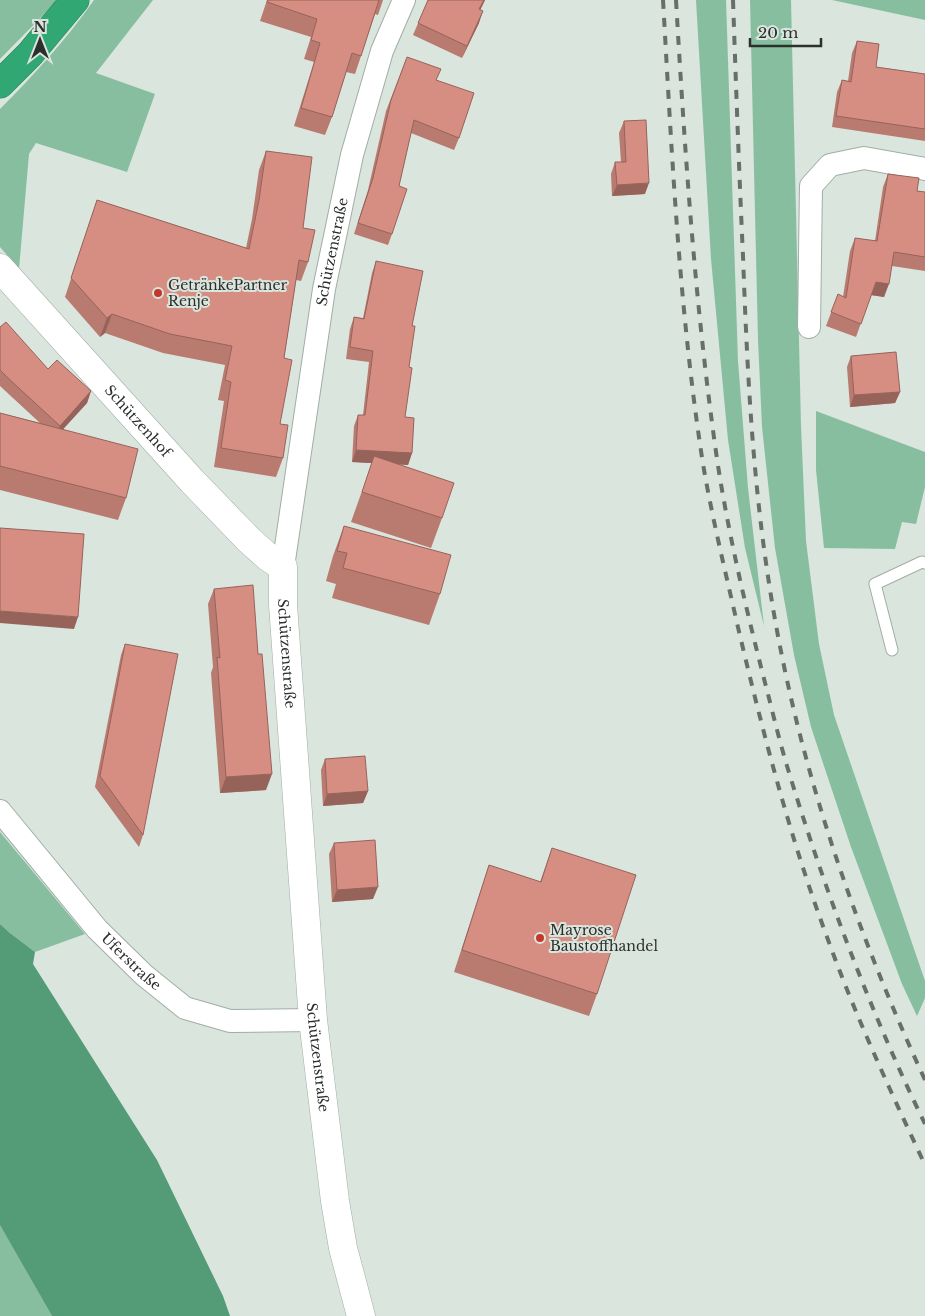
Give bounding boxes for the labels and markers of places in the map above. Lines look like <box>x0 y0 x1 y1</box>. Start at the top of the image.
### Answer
place label: GetränkePartner Renje <box>168 276 287 310</box>
marker: GetränkePartner Renje <box>152 287 164 299</box>
place label: Mayrose Baustoffhandel <box>550 921 658 955</box>
marker: Mayrose Baustoffhandel <box>534 932 546 944</box>

